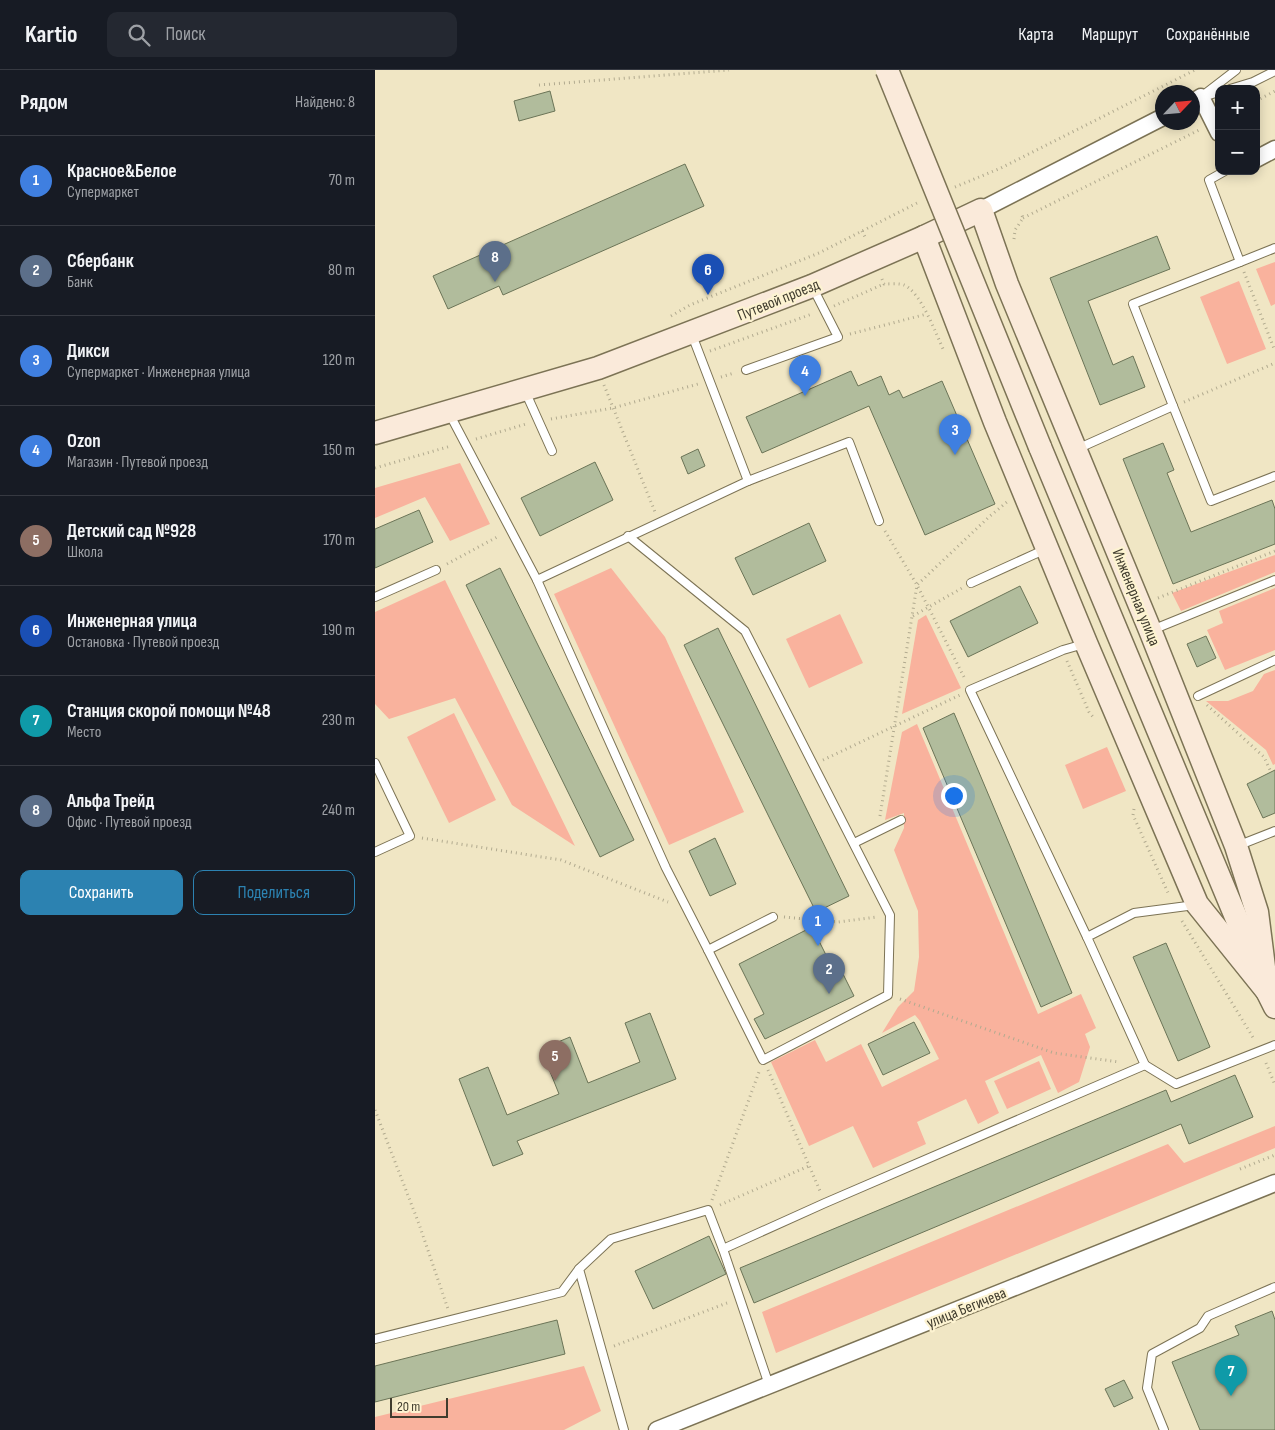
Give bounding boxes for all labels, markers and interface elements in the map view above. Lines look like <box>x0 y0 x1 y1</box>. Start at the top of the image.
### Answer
search box <box>107 12 457 57</box>
text: Kartio <box>25 20 77 49</box>
icon: search <box>125 21 153 49</box>
text: Поиск <box>165 23 206 46</box>
text: Карта <box>1018 24 1054 45</box>
text: Маршрут <box>1082 24 1138 45</box>
text: Сохранённые <box>1166 24 1250 45</box>
north arrow <box>1155 85 1200 130</box>
map controls <box>1215 85 1260 175</box>
button: + <box>1215 85 1260 130</box>
text: Рядом <box>20 90 68 115</box>
text: Найдено: 8 <box>295 93 355 112</box>
button: − <box>1215 130 1260 175</box>
text: Красное&Белое <box>67 160 177 183</box>
text: 1 <box>33 171 39 190</box>
text: 70 m <box>329 171 355 190</box>
text: Супермаркет <box>67 183 139 202</box>
pin: 8 <box>479 241 511 282</box>
text: Сбербанк <box>67 250 134 273</box>
pin: 6 <box>692 254 724 295</box>
text: 2 <box>32 261 40 280</box>
text: 80 m <box>328 261 355 280</box>
text: Банк <box>67 273 93 292</box>
street label: Путевой проезд <box>735 275 823 325</box>
text: Дикси <box>67 340 110 363</box>
text: 3 <box>32 351 40 370</box>
text: 120 m <box>323 351 355 370</box>
pin: 4 <box>789 355 821 396</box>
text: Супермаркет · Инженерная улица <box>67 363 250 382</box>
pin: 3 <box>939 414 971 455</box>
text: Ozon <box>67 430 101 453</box>
text: 4 <box>32 441 40 460</box>
text: 150 m <box>323 441 355 460</box>
text: Магазин · Путевой проезд <box>67 453 208 472</box>
text: Детский сад №928 <box>67 520 196 543</box>
text: 5 <box>32 531 40 550</box>
text: 170 m <box>323 531 355 550</box>
text: Школа <box>67 543 103 562</box>
street label: Инженерная улица <box>1108 546 1164 649</box>
text: Инженерная улица <box>67 610 197 633</box>
text: 6 <box>32 621 40 640</box>
text: 190 m <box>322 621 355 640</box>
text: Остановка · Путевой проезд <box>67 633 219 652</box>
text: Станция скорой помощи №48 <box>67 700 271 723</box>
text: 7 <box>33 711 39 730</box>
text: 230 m <box>322 711 355 730</box>
text: Место <box>67 723 101 742</box>
your location <box>941 783 967 809</box>
text: Альфа Трейд <box>67 790 154 813</box>
text: 8 <box>32 801 40 820</box>
text: 240 m <box>322 801 355 820</box>
text: Офис · Путевой проезд <box>67 813 191 832</box>
button: Сохранить <box>20 870 183 915</box>
button: Поделиться <box>193 870 355 915</box>
pin: 1 <box>802 905 834 946</box>
pin: 2 <box>813 953 845 994</box>
pin: 5 <box>539 1040 571 1081</box>
street label: улица Бегичева <box>924 1284 1009 1333</box>
pin: 7 <box>1215 1355 1247 1396</box>
scale bar <box>390 1395 447 1418</box>
text: 20 m <box>397 1398 420 1415</box>

